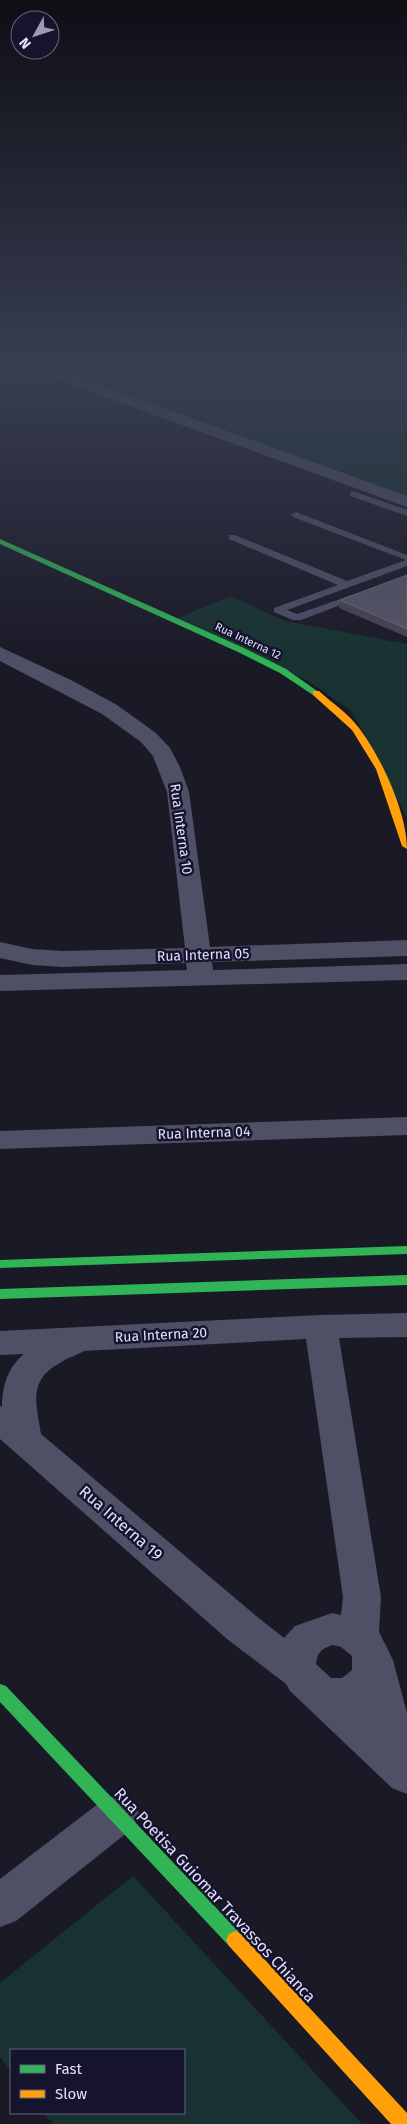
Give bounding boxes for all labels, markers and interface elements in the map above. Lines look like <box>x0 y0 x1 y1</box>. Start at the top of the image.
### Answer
north arrow <box>10 10 60 60</box>
text: N <box>16 34 35 52</box>
street label: Rua Interna 12 <box>213 620 283 662</box>
street label: Rua Interna 10 <box>166 782 196 876</box>
street label: Rua Interna 05 <box>156 945 250 965</box>
street label: Rua Interna 04 <box>157 1123 251 1143</box>
street label: Rua Interna 20 <box>114 1324 208 1346</box>
street label: Rua Interna 19 <box>75 1482 167 1564</box>
street label: Rua Poetisa Guiomar Travassos Chianca <box>110 1784 320 2006</box>
legend <box>10 2049 185 2114</box>
text: Fast <box>55 2060 82 2078</box>
text: Slow <box>55 2085 87 2103</box>

